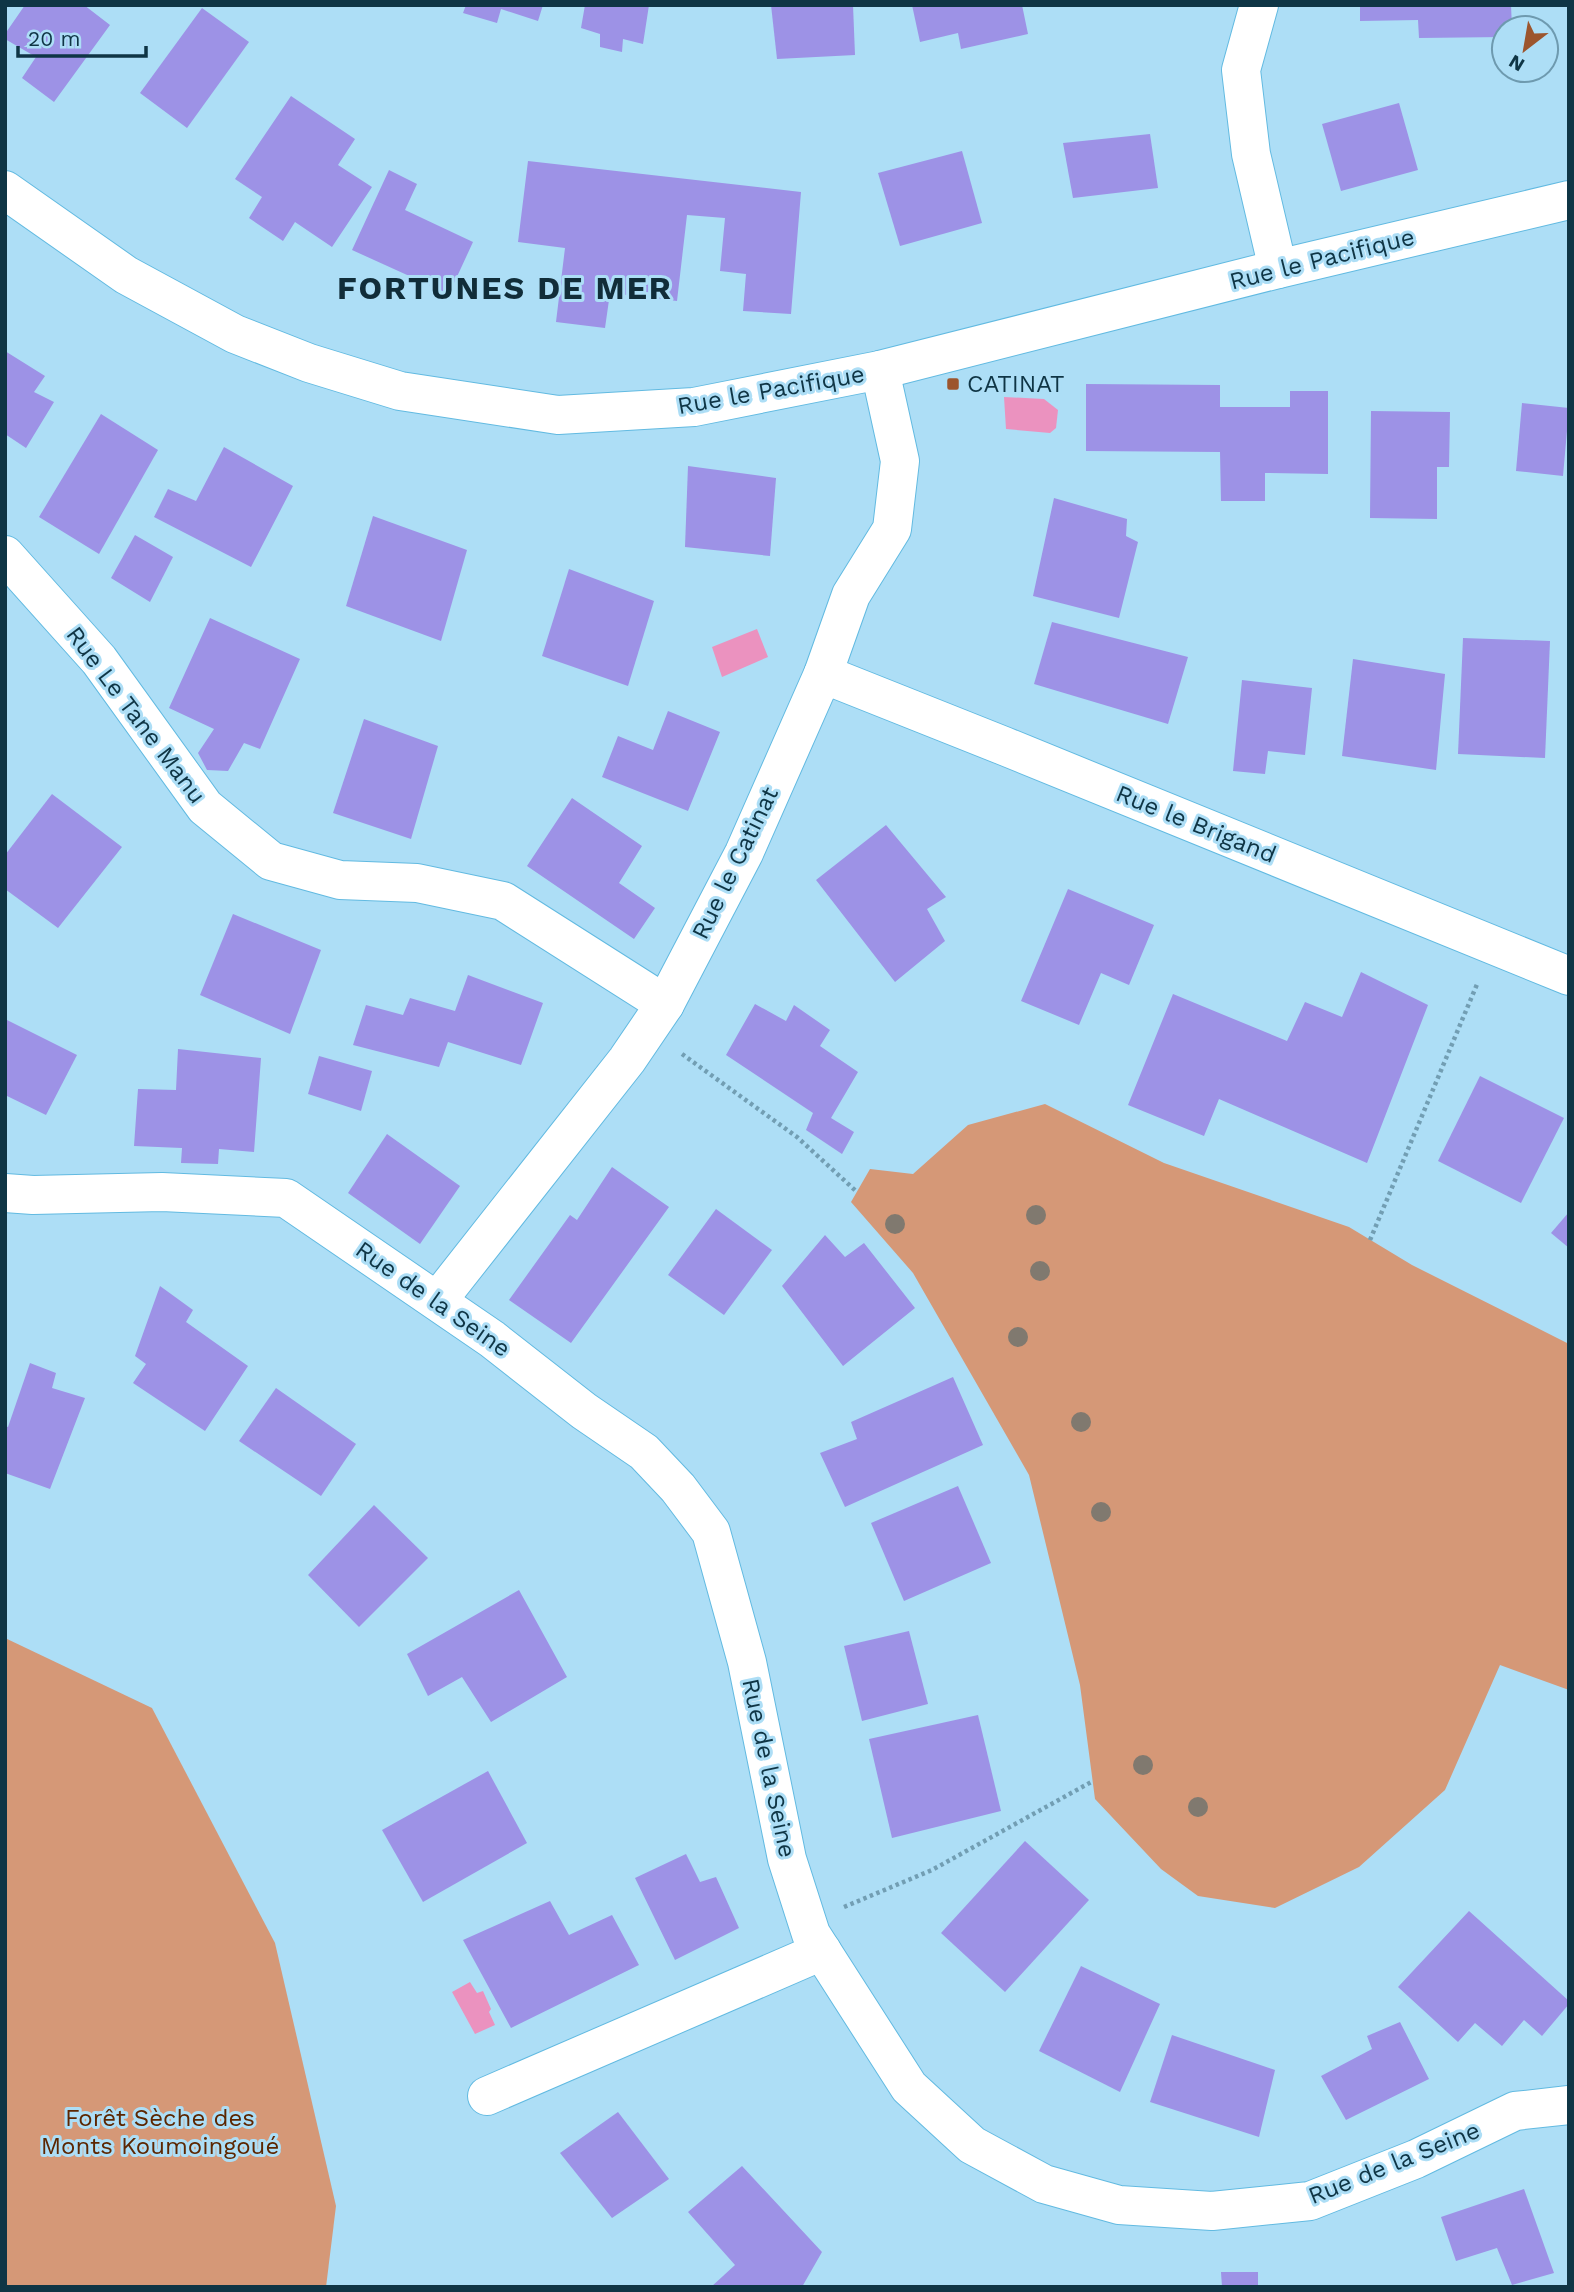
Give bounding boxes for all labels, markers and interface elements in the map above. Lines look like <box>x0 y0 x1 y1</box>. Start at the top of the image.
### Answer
scale bar <box>18 14 145 58</box>
north arrow <box>1490 14 1560 84</box>
text: 20 m <box>28 26 80 51</box>
text: N <box>1505 50 1528 77</box>
street label: Rue le Pacifique <box>1227 222 1417 296</box>
district label: FORTUNES DE MER <box>337 269 673 307</box>
street label: Rue le Pacifique <box>675 360 867 420</box>
place label: CATINAT <box>967 370 1065 398</box>
marker: CATINAT <box>945 376 961 392</box>
street label: Rue Le Tane Manu <box>60 621 212 809</box>
street label: Rue le Brigand <box>1112 779 1280 869</box>
street label: Rue le Catinat <box>686 782 784 944</box>
street label: Rue de la Seine <box>350 1235 516 1363</box>
street label: Rue de la Seine <box>736 1676 802 1860</box>
park label: Forêt Sèche des Monts Koumoingoué <box>41 2104 279 2160</box>
street label: Rue de la Seine <box>1304 2116 1484 2210</box>

